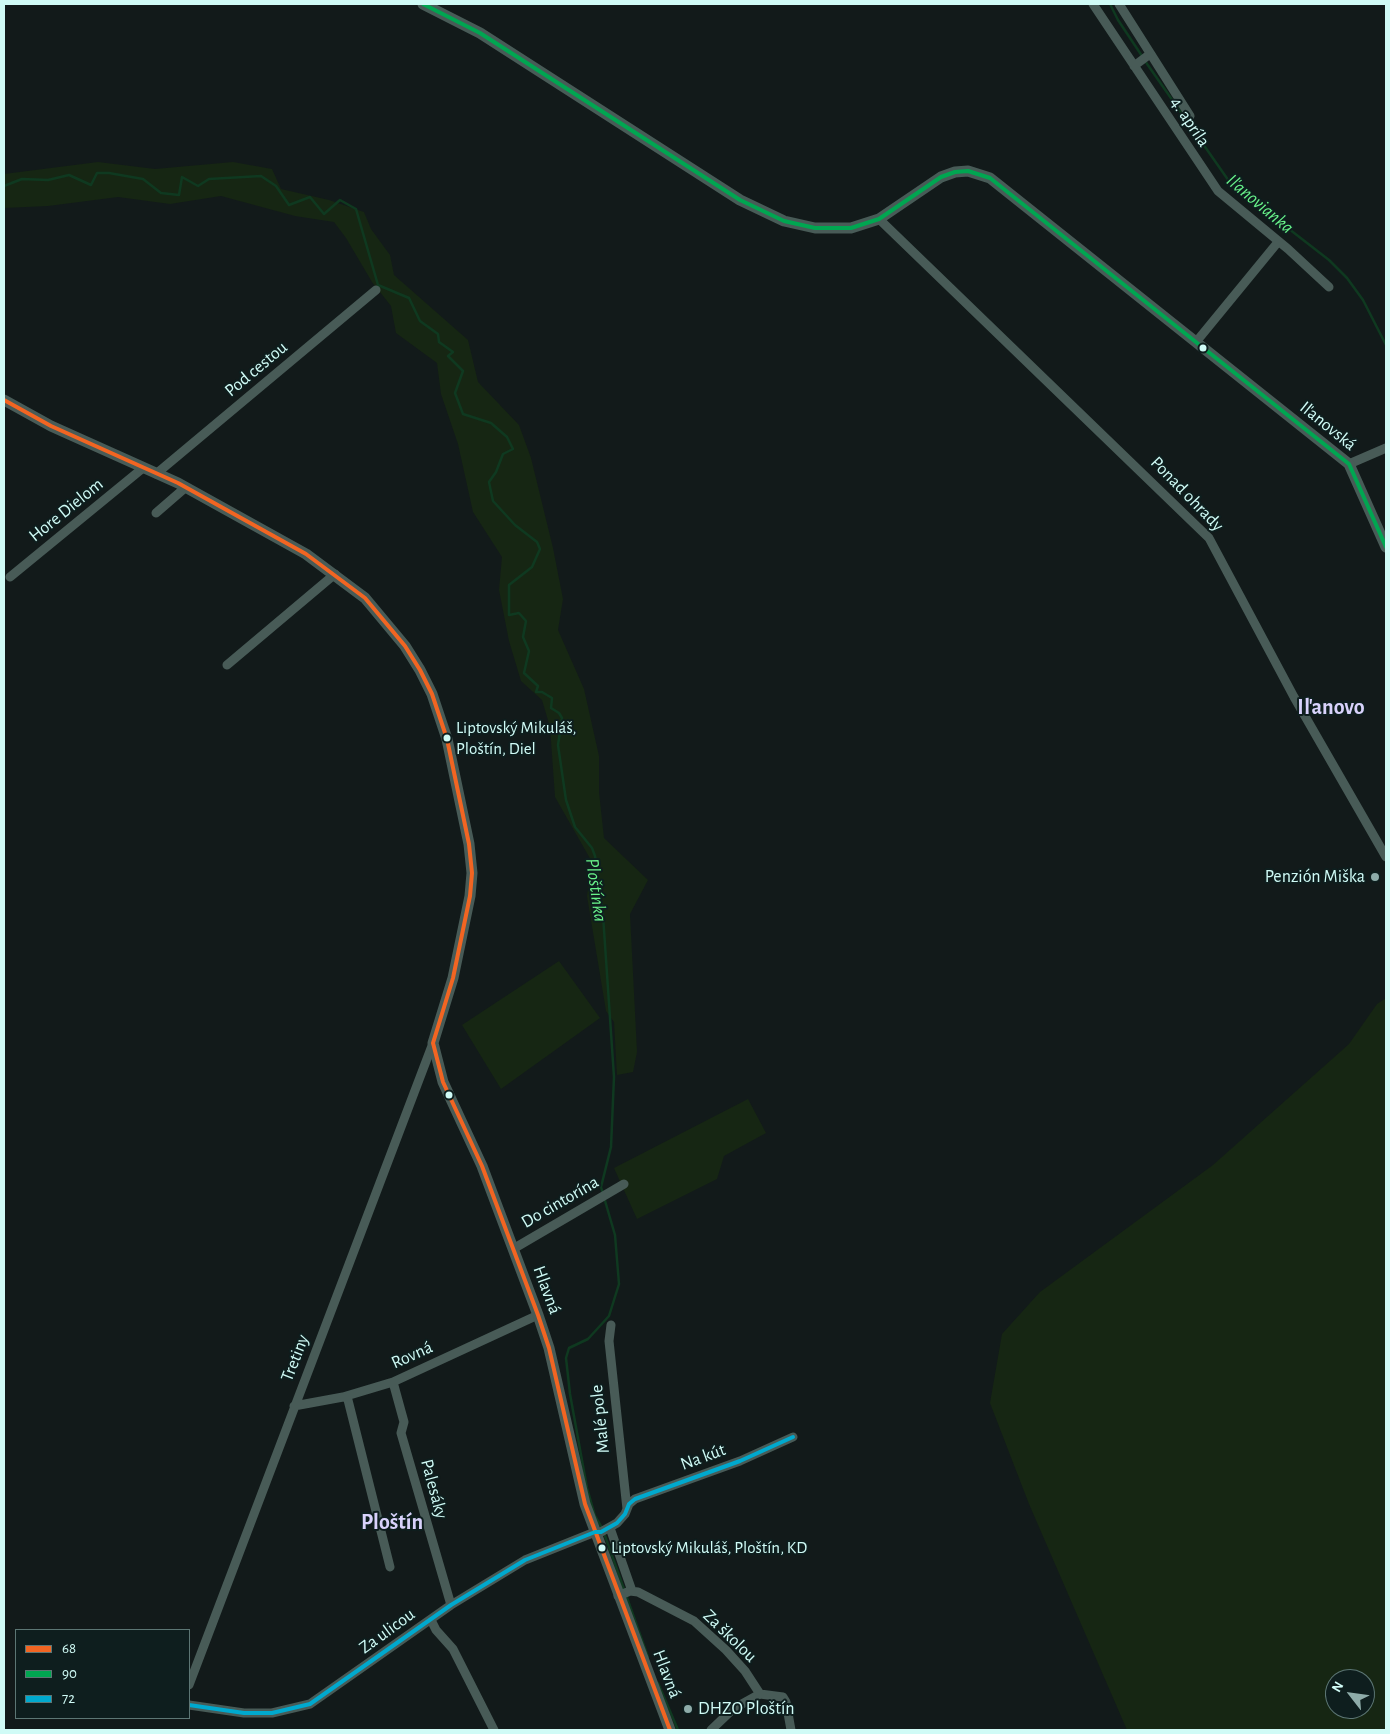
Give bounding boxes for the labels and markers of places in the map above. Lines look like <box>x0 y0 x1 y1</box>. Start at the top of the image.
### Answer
unlabelled marker <box>1198 343 1208 353</box>
place label: Liptovský Mikuláš, Ploštín, Diel <box>456 718 576 758</box>
marker: Liptovský Mikuláš, Ploštín, Diel <box>442 733 452 743</box>
place label: Penzión Miška <box>1265 866 1365 888</box>
marker: Penzión Miška <box>1369 871 1381 883</box>
unlabelled marker <box>444 1090 454 1100</box>
place label: Liptovský Mikuláš, Ploštín, KD <box>611 1538 807 1558</box>
marker: Liptovský Mikuláš, Ploštín, KD <box>597 1543 607 1553</box>
place label: DHZO Ploštín <box>698 1698 795 1720</box>
marker: DHZO Ploštín <box>682 1703 694 1715</box>

